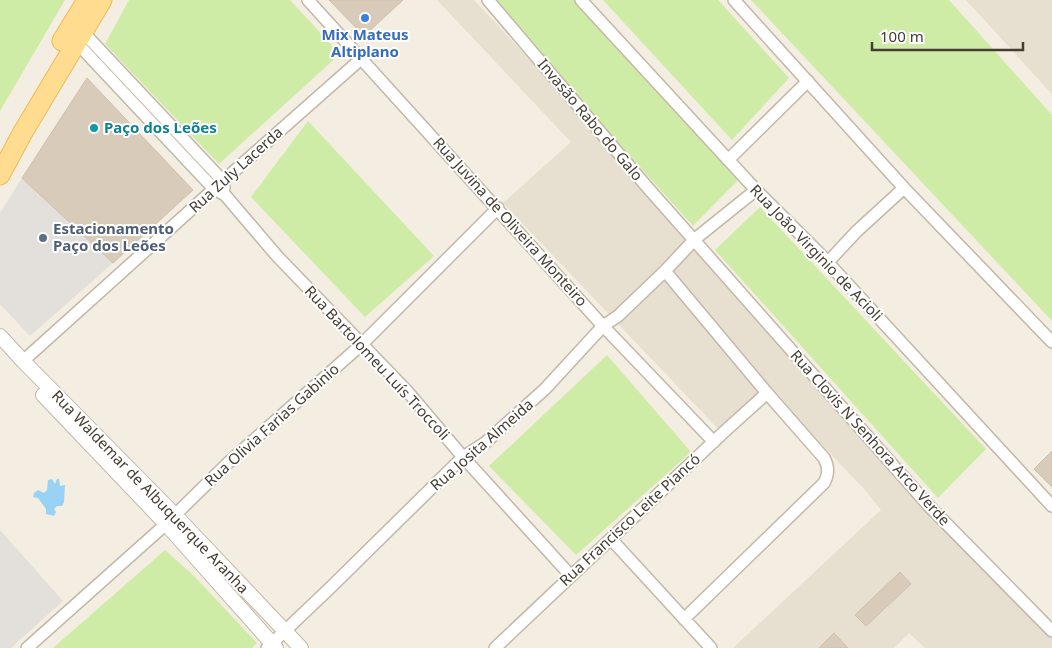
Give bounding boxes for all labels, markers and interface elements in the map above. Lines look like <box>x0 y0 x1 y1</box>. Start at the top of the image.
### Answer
marker: Mix Mateus Altiplano <box>359 12 371 24</box>
scale bar <box>872 20 1023 52</box>
place label: Mix Mateus Altiplano <box>321 24 409 61</box>
text: 100 m <box>880 26 924 46</box>
street label: Invasão Rabo do Galo <box>534 54 648 185</box>
place label: Paço dos Leões <box>104 117 217 137</box>
marker: Paço dos Leões <box>88 122 100 134</box>
street label: Rua Zuly Lacerda <box>184 122 286 217</box>
street label: Rua Juvina de Oliveira Monteiro <box>429 132 592 310</box>
street label: Rua João Virginio de Acioli <box>746 180 887 325</box>
place label: Estacionamento Paço dos Leões <box>53 218 174 255</box>
marker: Estacionamento Paço dos Leões <box>37 232 49 244</box>
street label: Rua Bartolomeu Luís Troccoli <box>301 281 455 444</box>
street label: Rua Clovis N Senhora Arco Verde <box>786 345 955 529</box>
street label: Rua Olivia Farias Gabinio <box>200 358 343 490</box>
street label: Rua Waldemar de Albuquerque Aranha <box>48 385 253 597</box>
street label: Rua Josita Almeida <box>426 394 537 495</box>
street label: Rua Francisco Leite Piancó <box>555 449 704 590</box>

